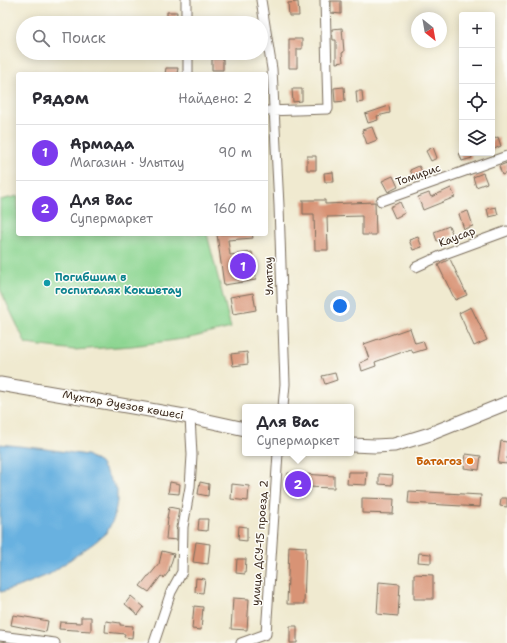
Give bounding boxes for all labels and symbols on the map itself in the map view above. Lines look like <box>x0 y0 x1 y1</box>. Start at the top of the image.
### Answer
north arrow <box>411 12 447 48</box>
street label: Томирис <box>394 160 443 190</box>
street label: Каусар <box>437 223 477 251</box>
pin: 1 <box>230 251 256 281</box>
street label: Улытау <box>261 256 277 296</box>
place label: Погибшим в госпиталях Кокшетау <box>55 270 182 298</box>
marker: Погибшим в госпиталях Кокшетау <box>42 278 52 288</box>
your location <box>330 296 350 316</box>
street label: Мұхтар Әуезов көшесі <box>61 387 185 423</box>
place label: Батагоз <box>416 454 462 469</box>
marker: Батагоз <box>465 456 475 466</box>
pin: 2 <box>285 469 311 499</box>
street label: улица ДСУ-15 проезд 2 <box>248 480 272 606</box>

